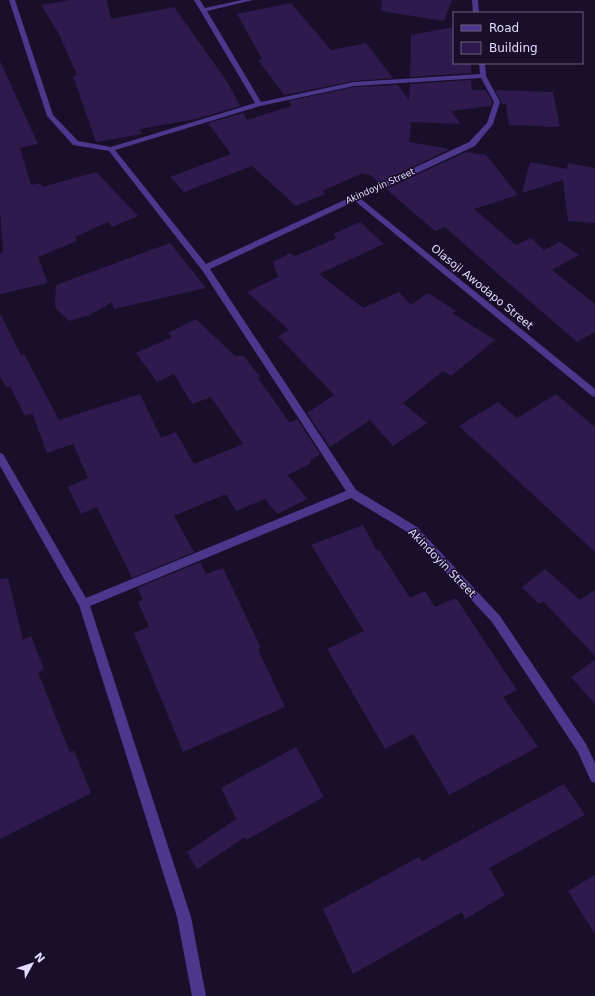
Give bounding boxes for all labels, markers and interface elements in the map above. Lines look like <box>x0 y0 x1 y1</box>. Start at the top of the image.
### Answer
legend <box>453 12 583 64</box>
text: Road <box>489 21 519 35</box>
text: Building <box>489 41 538 55</box>
street label: Akindoyin Street <box>344 166 417 206</box>
street label: Olasoji Awodapo Street <box>428 242 536 333</box>
street label: Akindoyin Street <box>406 526 479 601</box>
north arrow <box>12 944 52 984</box>
text: N <box>31 950 47 966</box>

